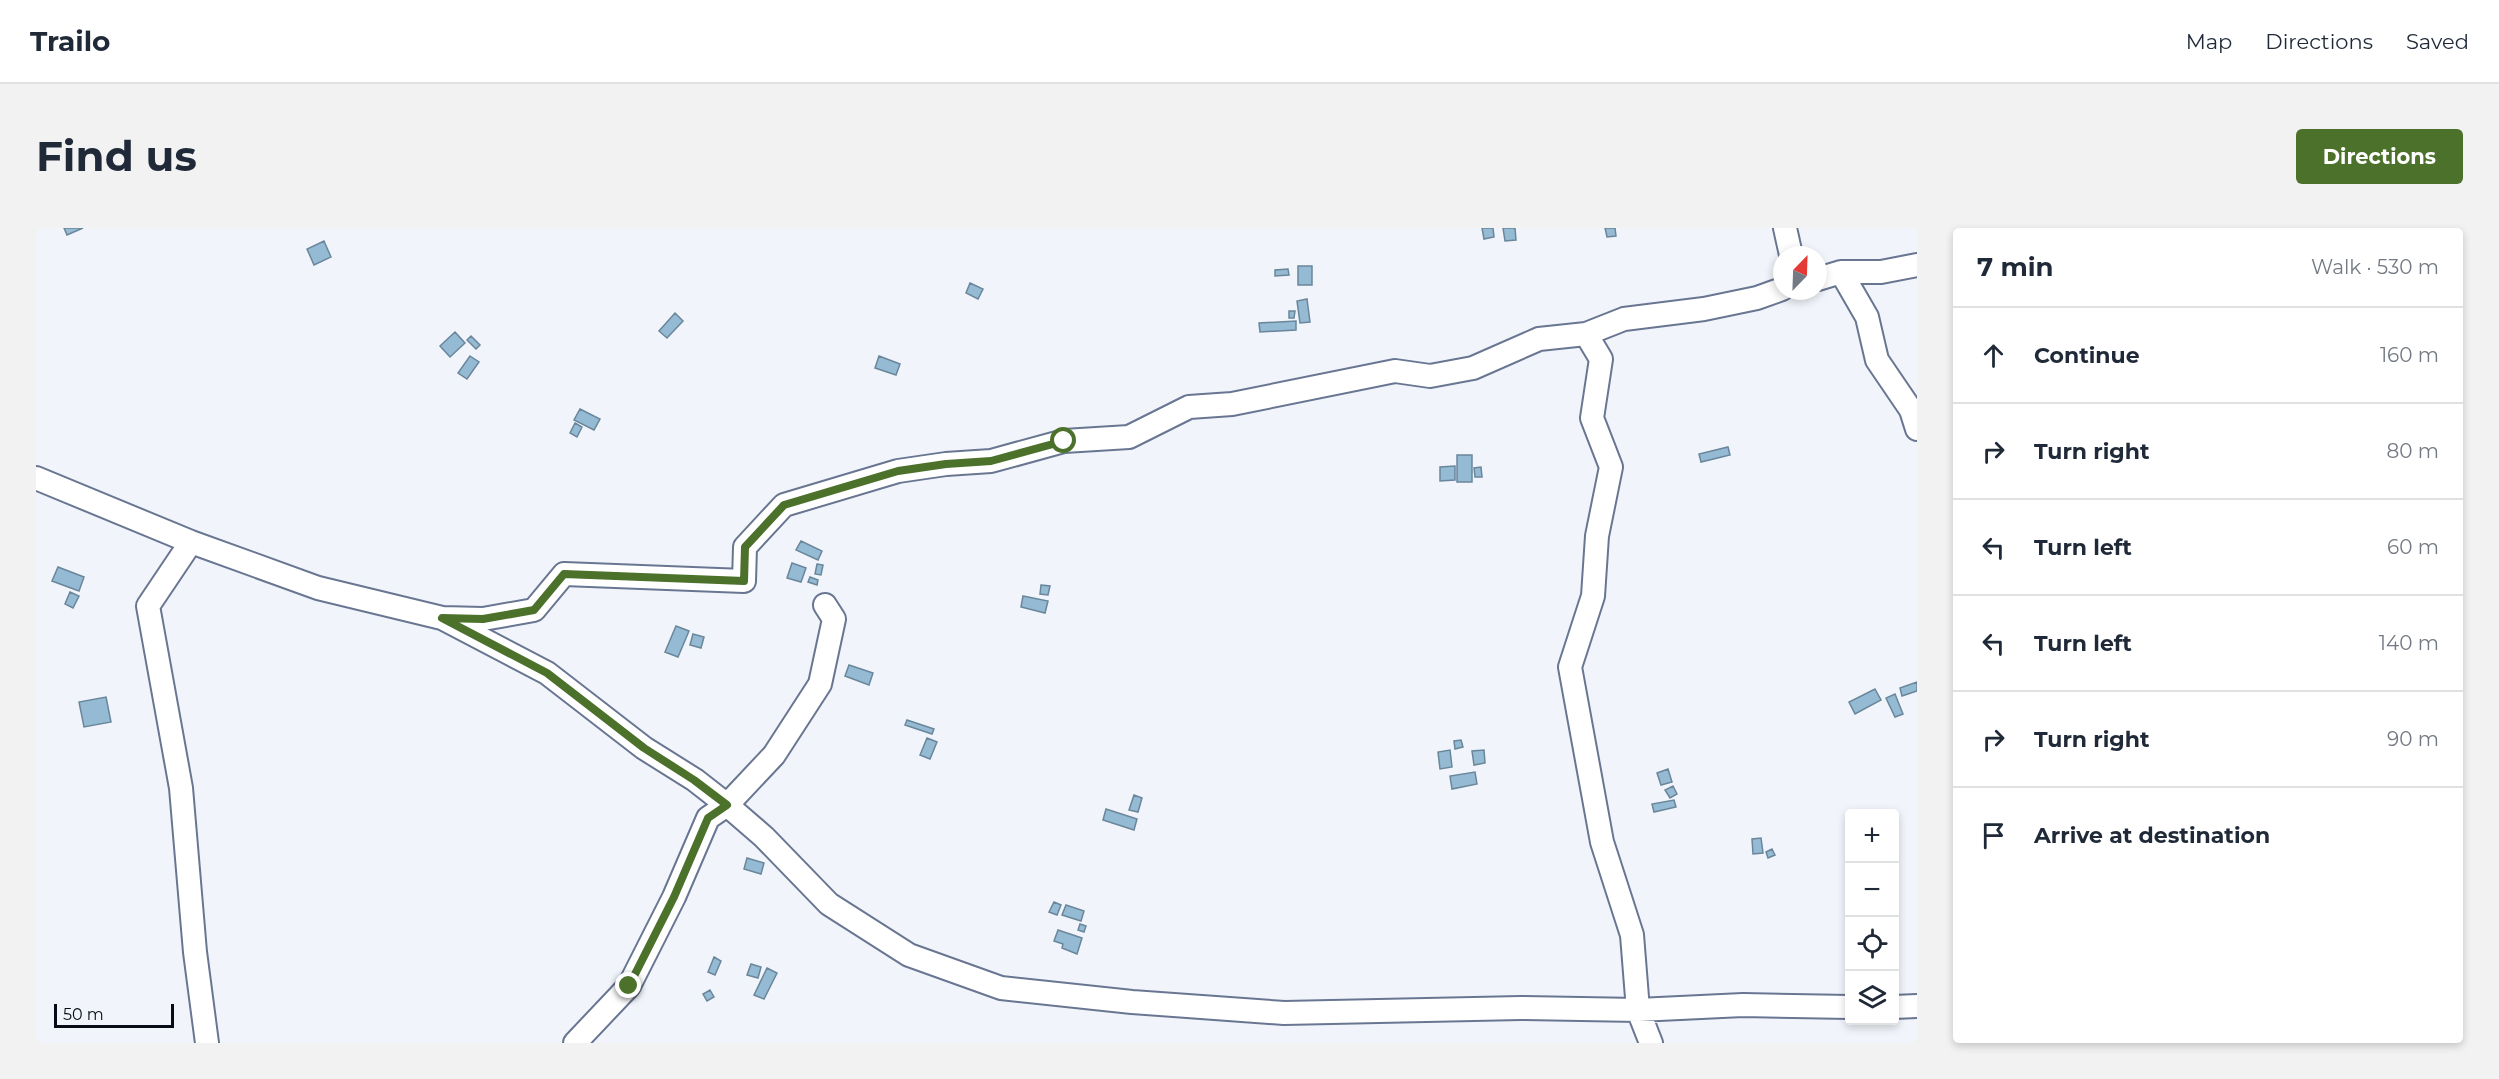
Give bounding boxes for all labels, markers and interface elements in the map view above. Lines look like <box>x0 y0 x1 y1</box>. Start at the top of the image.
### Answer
text: Trailo <box>30 24 110 58</box>
text: Map <box>2186 29 2232 54</box>
text: Directions <box>2265 29 2373 54</box>
text: Saved <box>2406 29 2469 54</box>
button: Directions <box>2296 129 2463 184</box>
text: Find us <box>36 130 197 182</box>
north arrow <box>1773 246 1827 300</box>
text: 7 min <box>1977 251 2054 283</box>
text: Walk · 530 m <box>2311 255 2439 279</box>
icon: ahead <box>1977 339 2010 372</box>
text: Continue <box>2034 342 2140 369</box>
text: 160 m <box>2380 343 2439 367</box>
route start <box>1050 427 1076 453</box>
icon: right <box>1977 435 2010 468</box>
text: Turn right <box>2034 438 2149 465</box>
text: 80 m <box>2387 439 2439 463</box>
icon: left <box>1977 531 2010 564</box>
text: Turn left <box>2034 534 2132 561</box>
text: 60 m <box>2387 535 2439 559</box>
icon: left <box>1977 627 2010 660</box>
text: Turn left <box>2034 630 2132 657</box>
text: 140 m <box>2379 631 2439 655</box>
icon: right <box>1977 723 2010 756</box>
text: Turn right <box>2034 726 2149 753</box>
text: 90 m <box>2387 727 2439 751</box>
map controls <box>1845 809 1899 1025</box>
button: + <box>1845 809 1899 863</box>
icon: arrive <box>1977 819 2010 852</box>
text: Arrive at destination <box>2034 822 2270 849</box>
button: − <box>1845 863 1899 917</box>
button: locate <box>1845 917 1899 971</box>
button: layers <box>1845 971 1899 1025</box>
route end <box>615 972 641 998</box>
scale bar <box>54 1001 174 1028</box>
text: 50 m <box>63 1005 104 1024</box>

